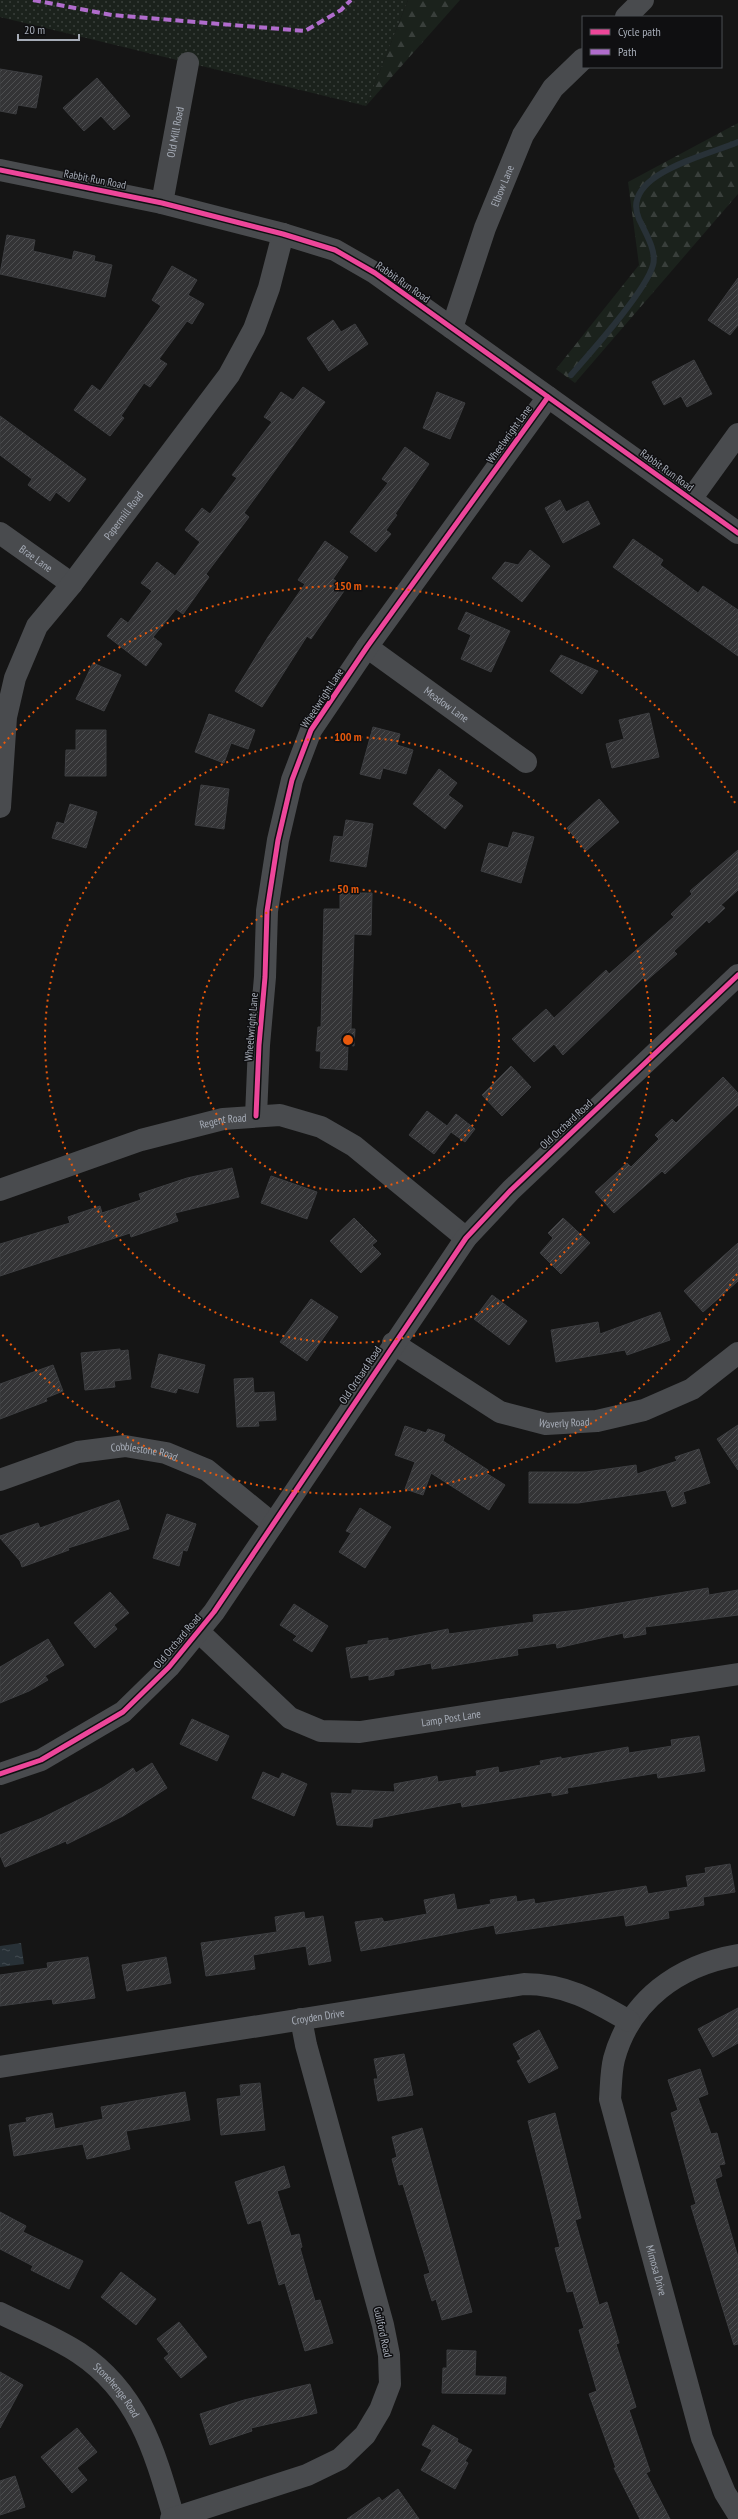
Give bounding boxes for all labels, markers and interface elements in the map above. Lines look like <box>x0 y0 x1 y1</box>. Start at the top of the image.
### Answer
scale bar <box>18 16 79 42</box>
legend <box>582 16 722 68</box>
text: 20 m <box>24 22 45 37</box>
text: Cycle path <box>618 24 661 39</box>
text: Path <box>618 44 636 59</box>
street label: Old Mill Road <box>164 105 187 159</box>
street label: Elbow Lane <box>488 162 517 209</box>
street label: Rabbit Run Road <box>63 166 127 192</box>
street label: Rabbit Run Road <box>373 258 433 306</box>
street label: Wheelwright Lane <box>483 402 535 466</box>
street label: Rabbit Run Road <box>637 446 697 494</box>
street label: Papermill Road <box>101 488 146 543</box>
street label: Brae Lane <box>16 542 56 575</box>
text: 150 m <box>334 578 362 593</box>
street label: Wheelwright Lane <box>297 665 347 731</box>
street label: Meadow Lane <box>421 683 472 726</box>
text: 100 m <box>334 729 362 744</box>
text: 50 m <box>337 881 359 896</box>
street label: Wheelwright Lane <box>241 992 261 1062</box>
centre of rings <box>341 1033 355 1047</box>
street label: Old Orchard Road <box>537 1096 595 1152</box>
street label: Regent Road <box>198 1110 247 1132</box>
street label: Old Orchard Road <box>336 1343 385 1407</box>
street label: Waverly Road <box>537 1414 590 1431</box>
street label: Cobblestone Road <box>110 1439 180 1464</box>
street label: Old Orchard Road <box>150 1611 204 1671</box>
street label: Lamp Post Lane <box>420 1706 482 1729</box>
street label: Croyden Drive <box>291 2005 346 2028</box>
street label: Mimosa Drive <box>643 2243 670 2298</box>
street label: Guilford Road <box>371 2305 395 2359</box>
street label: Stonehenge Road <box>91 2360 143 2420</box>

